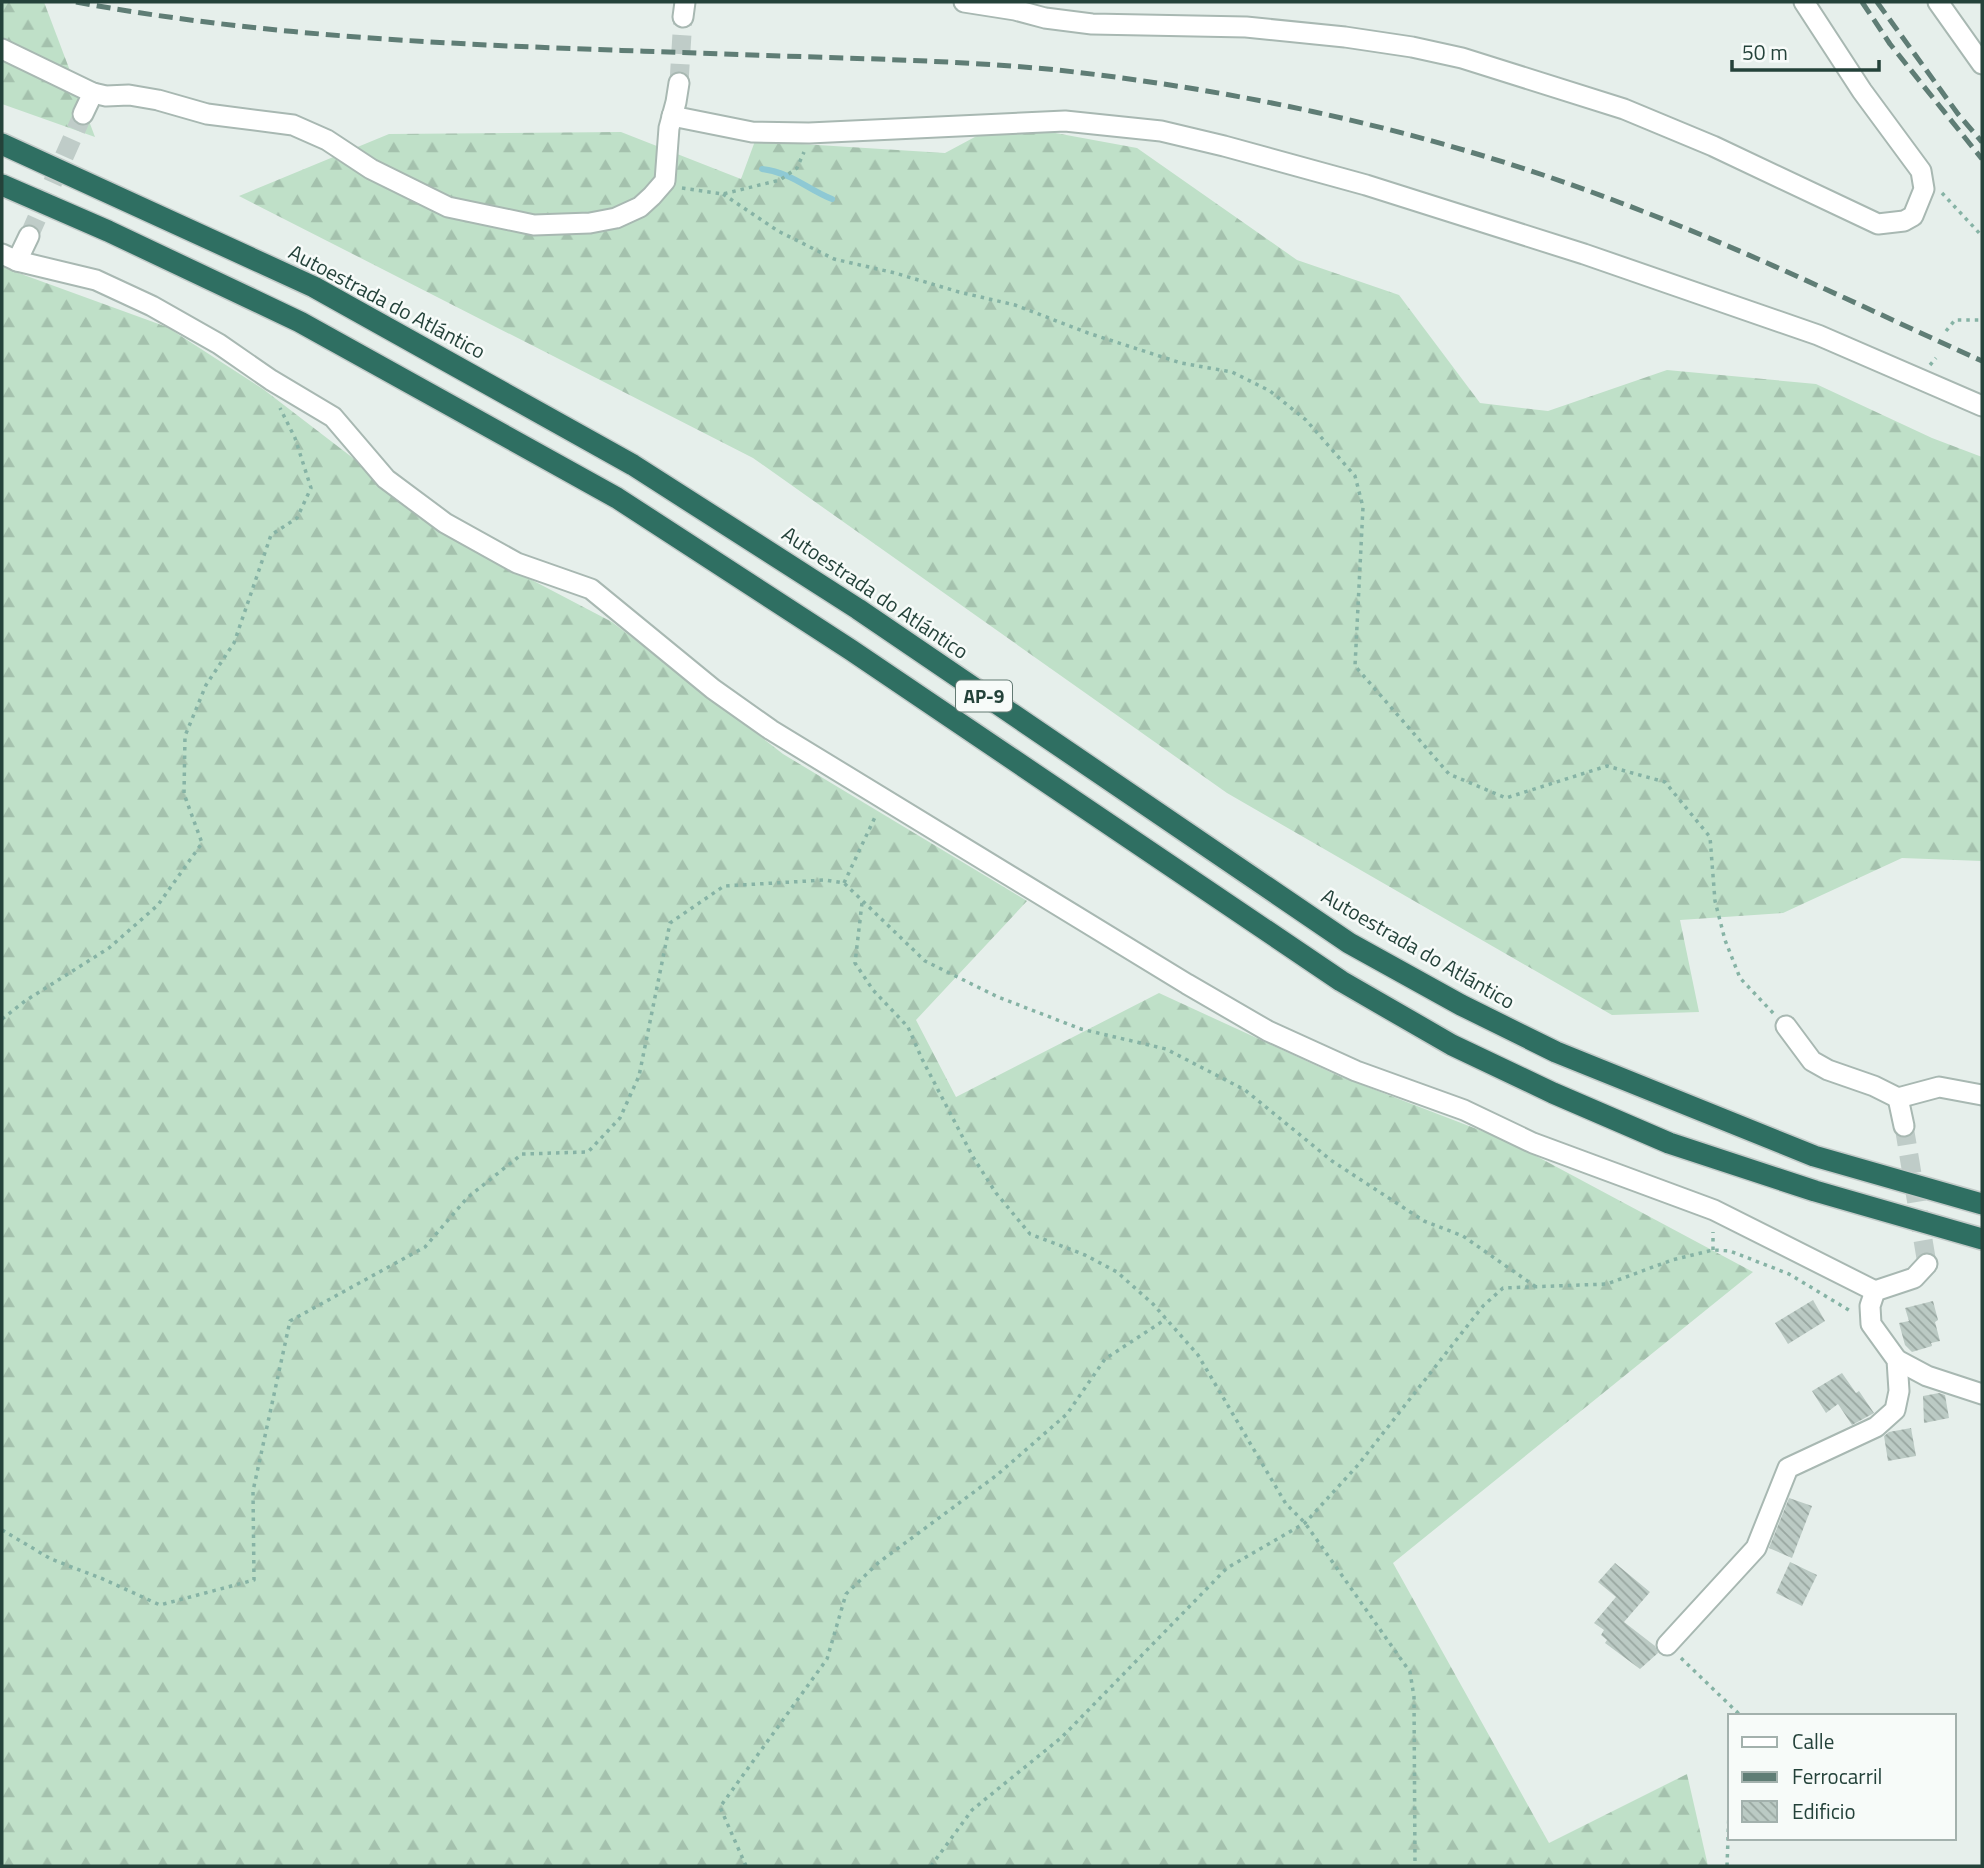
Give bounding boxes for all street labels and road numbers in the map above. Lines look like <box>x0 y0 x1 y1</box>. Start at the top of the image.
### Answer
street label: Autoestrada do Atlántico <box>283 236 492 367</box>
street label: Autoestrada do Atlántico <box>776 518 975 667</box>
road number: AP-9 <box>956 680 1012 712</box>
street label: Autoestrada do Atlántico <box>1316 880 1521 1017</box>

